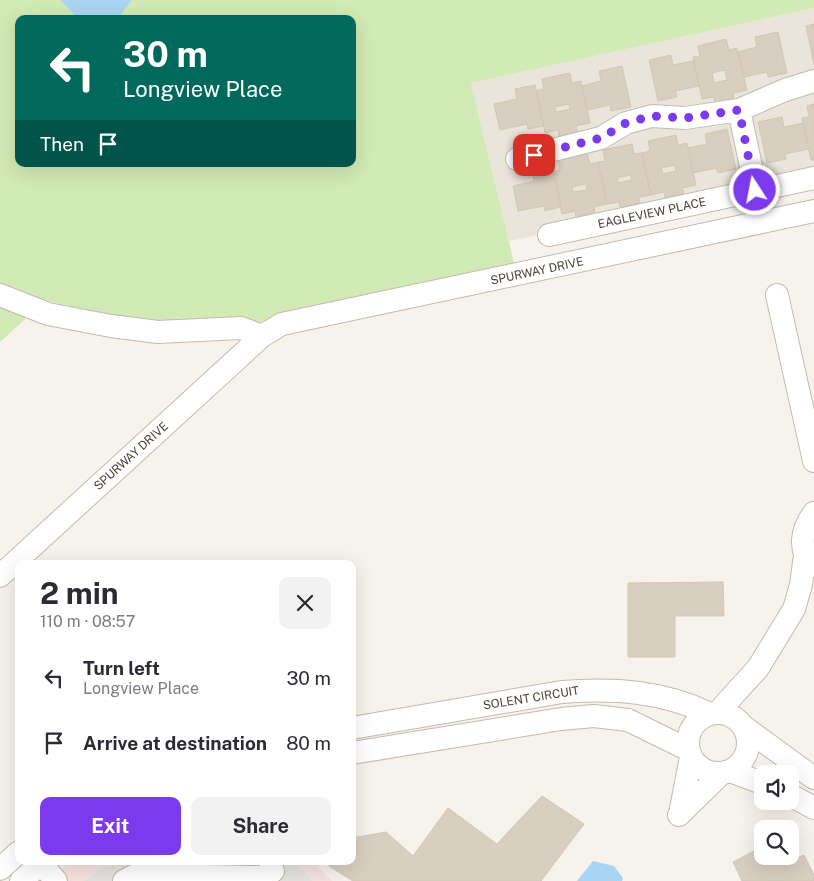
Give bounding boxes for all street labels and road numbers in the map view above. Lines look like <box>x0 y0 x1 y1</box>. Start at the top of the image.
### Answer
street label: EAGLEVIEW PLACE <box>596 195 708 231</box>
street label: SPURWAY DRIVE <box>489 254 585 288</box>
street label: SPURWAY DRIVE <box>91 419 171 493</box>
street label: SOLENT CIRCUIT <box>482 683 580 713</box>

